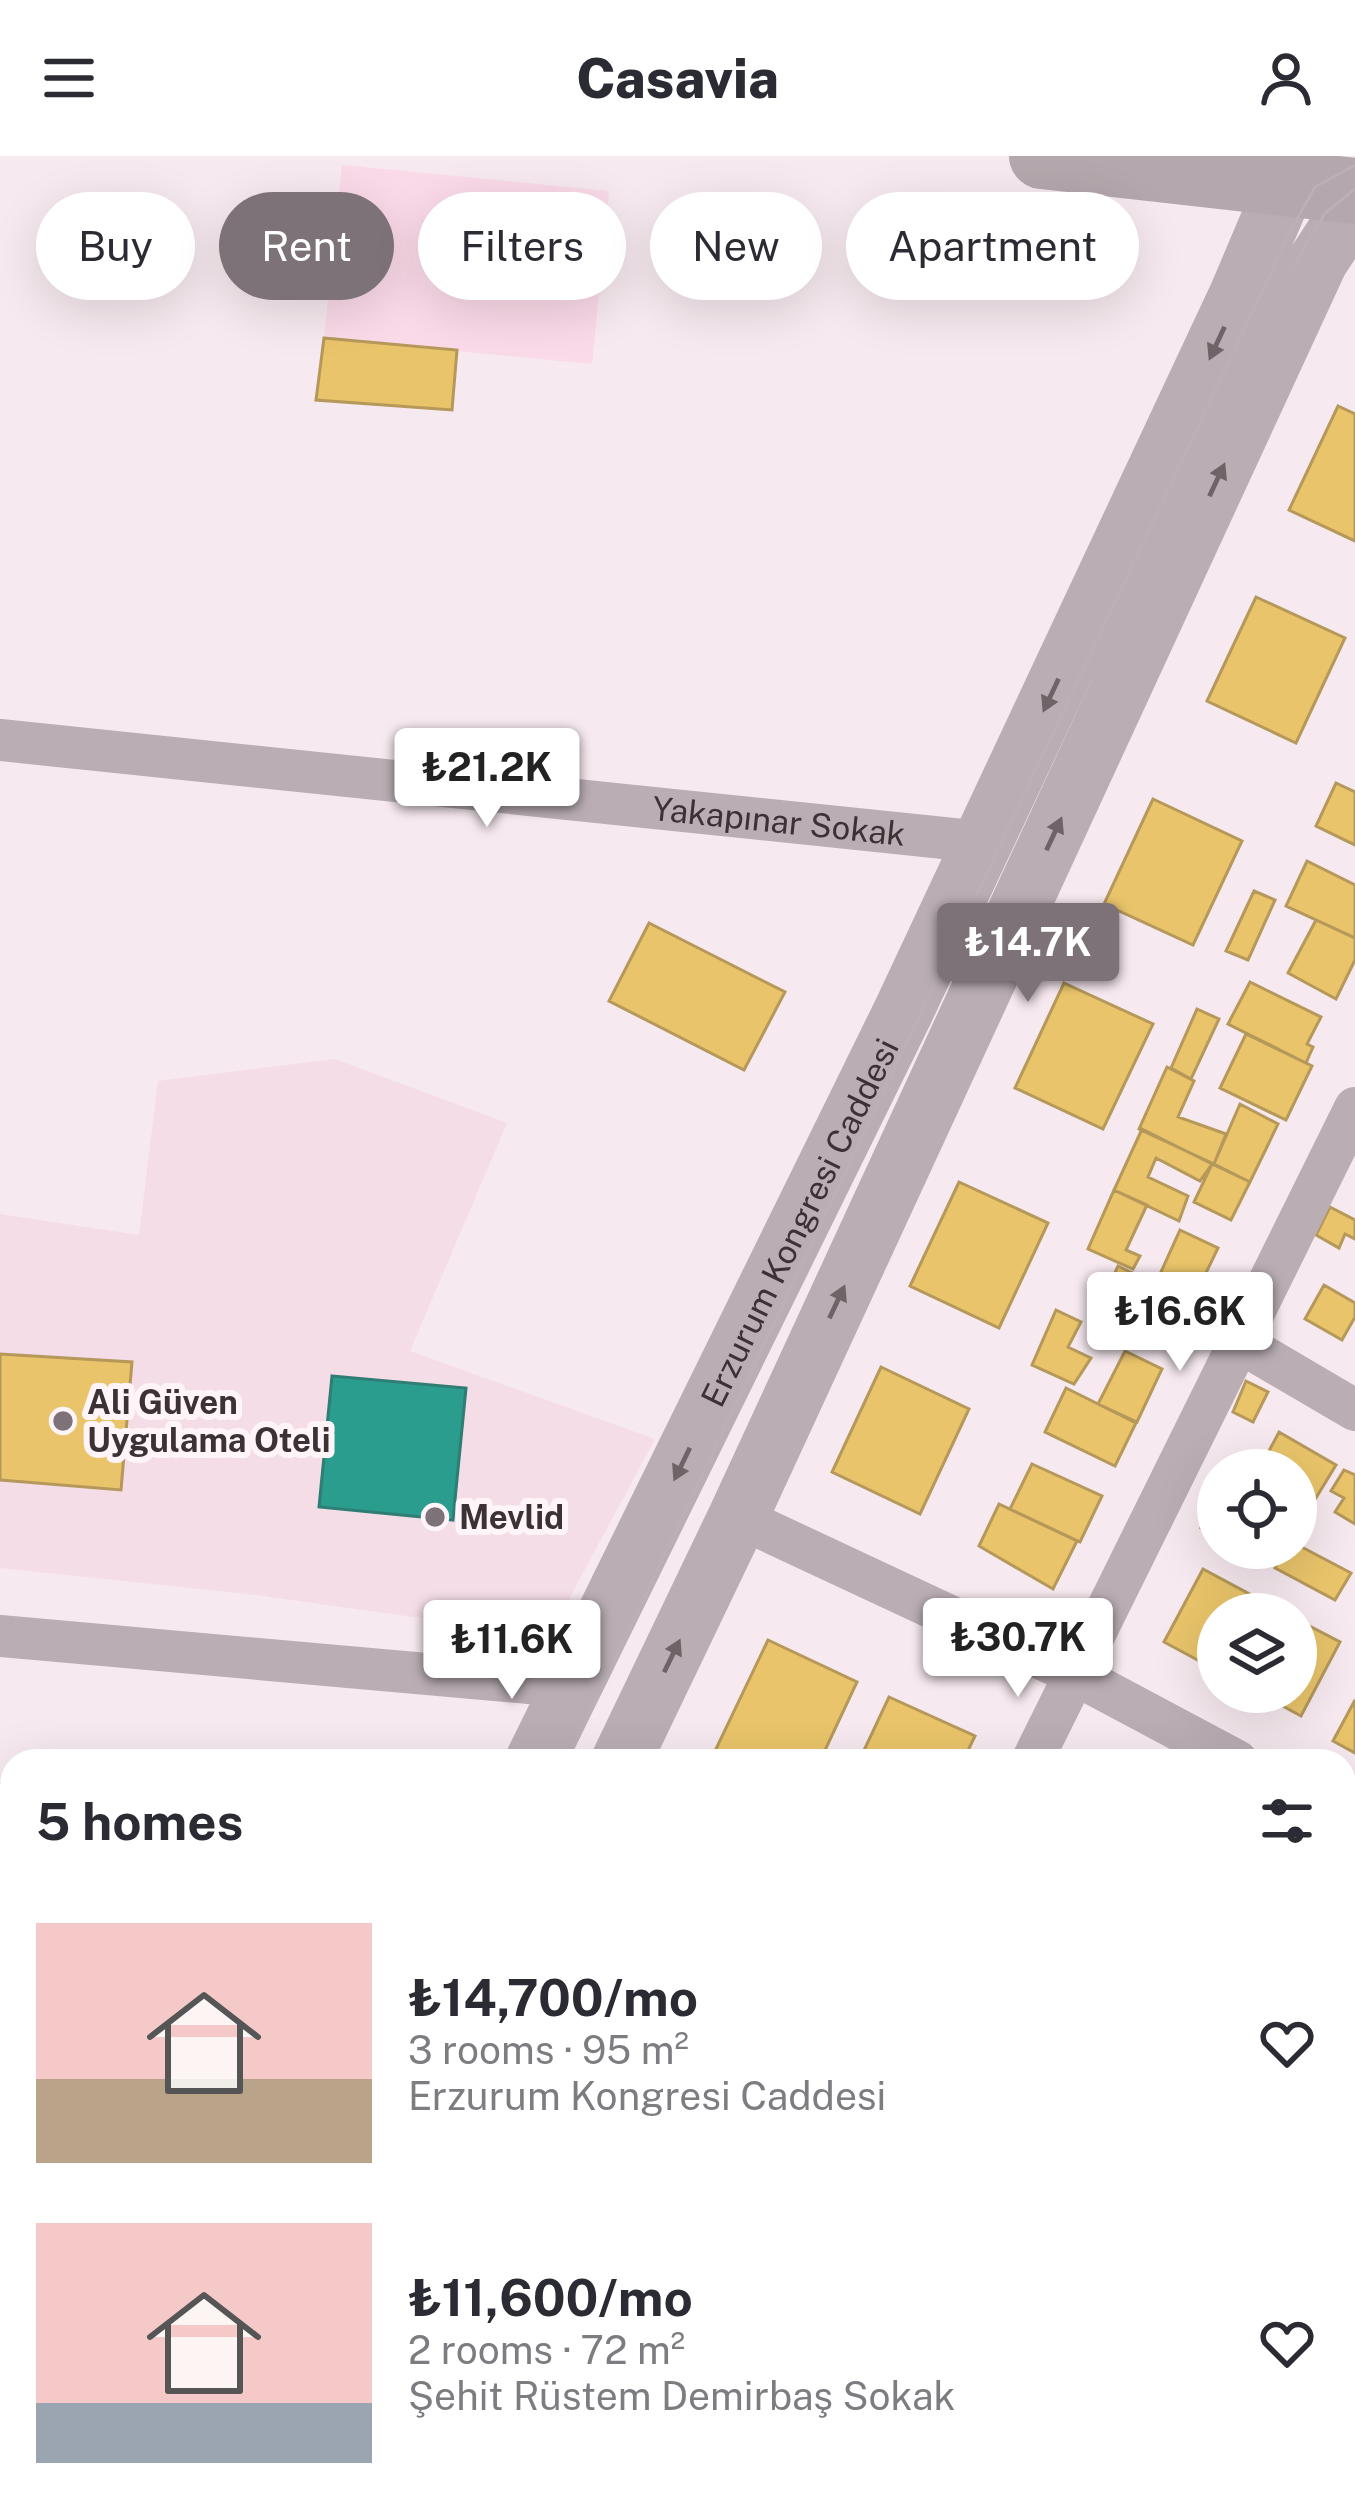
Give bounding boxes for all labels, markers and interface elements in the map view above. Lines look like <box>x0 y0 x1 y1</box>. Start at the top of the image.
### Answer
icon: menu <box>36 45 102 111</box>
icon: person <box>1253 45 1319 111</box>
text: Casavia <box>576 47 779 110</box>
chip: Buy <box>36 192 195 300</box>
chip: Rent <box>219 192 394 300</box>
chip: Filters <box>418 192 626 300</box>
chip: New <box>650 192 822 300</box>
chip: Apartment <box>846 192 1139 300</box>
one-way arrow <box>1207 326 1227 361</box>
one-way arrow <box>1207 462 1227 497</box>
one-way arrow <box>1041 678 1061 713</box>
pin: ₺21.2K <box>389 728 585 830</box>
text: ₺21.2K <box>421 744 553 790</box>
street label: Yakapınar Sokak <box>650 789 907 853</box>
one-way arrow <box>1044 816 1064 851</box>
pin: ₺14.7K <box>930 903 1126 1005</box>
text: ₺14.7K <box>964 919 1092 965</box>
street label: Erzurum Kongresi Caddesi <box>693 1032 906 1413</box>
pin: ₺16.6K <box>1082 1272 1278 1374</box>
one-way arrow <box>828 1284 848 1319</box>
text: ₺16.6K <box>1114 1288 1246 1334</box>
place label: Ali Güven Uygulama Oteli <box>87 1383 331 1459</box>
marker: Ali Güven Uygulama Oteli <box>50 1408 76 1434</box>
one-way arrow <box>673 1447 693 1481</box>
map controls <box>1197 1449 1317 1713</box>
button: locate <box>1197 1449 1317 1569</box>
place label: Mevlid <box>459 1498 564 1536</box>
marker: Mevlid <box>422 1504 448 1530</box>
button: layers <box>1197 1593 1317 1713</box>
pin: ₺30.7K <box>920 1598 1116 1700</box>
pin: ₺11.6K <box>414 1600 610 1702</box>
text: ₺30.7K <box>950 1614 1086 1660</box>
text: ₺11.6K <box>450 1616 574 1662</box>
one-way arrow <box>662 1638 682 1673</box>
icon: filters <box>1254 1788 1320 1854</box>
text: 5 homes <box>36 1792 243 1851</box>
text: ₺14,700/mo <box>408 1968 698 2027</box>
icon: home <box>132 1971 276 2115</box>
icon: heart <box>1254 2010 1320 2076</box>
text: 3 rooms · 95 m² <box>408 2027 689 2073</box>
text: Erzurum Kongresi Caddesi <box>408 2073 886 2119</box>
text: ₺11,600/mo <box>408 2268 693 2327</box>
icon: home <box>132 2271 276 2415</box>
icon: heart <box>1254 2310 1320 2376</box>
text: 2 rooms · 72 m² <box>408 2327 685 2373</box>
text: Şehit Rüstem Demirbaş Sokak <box>408 2373 955 2419</box>

